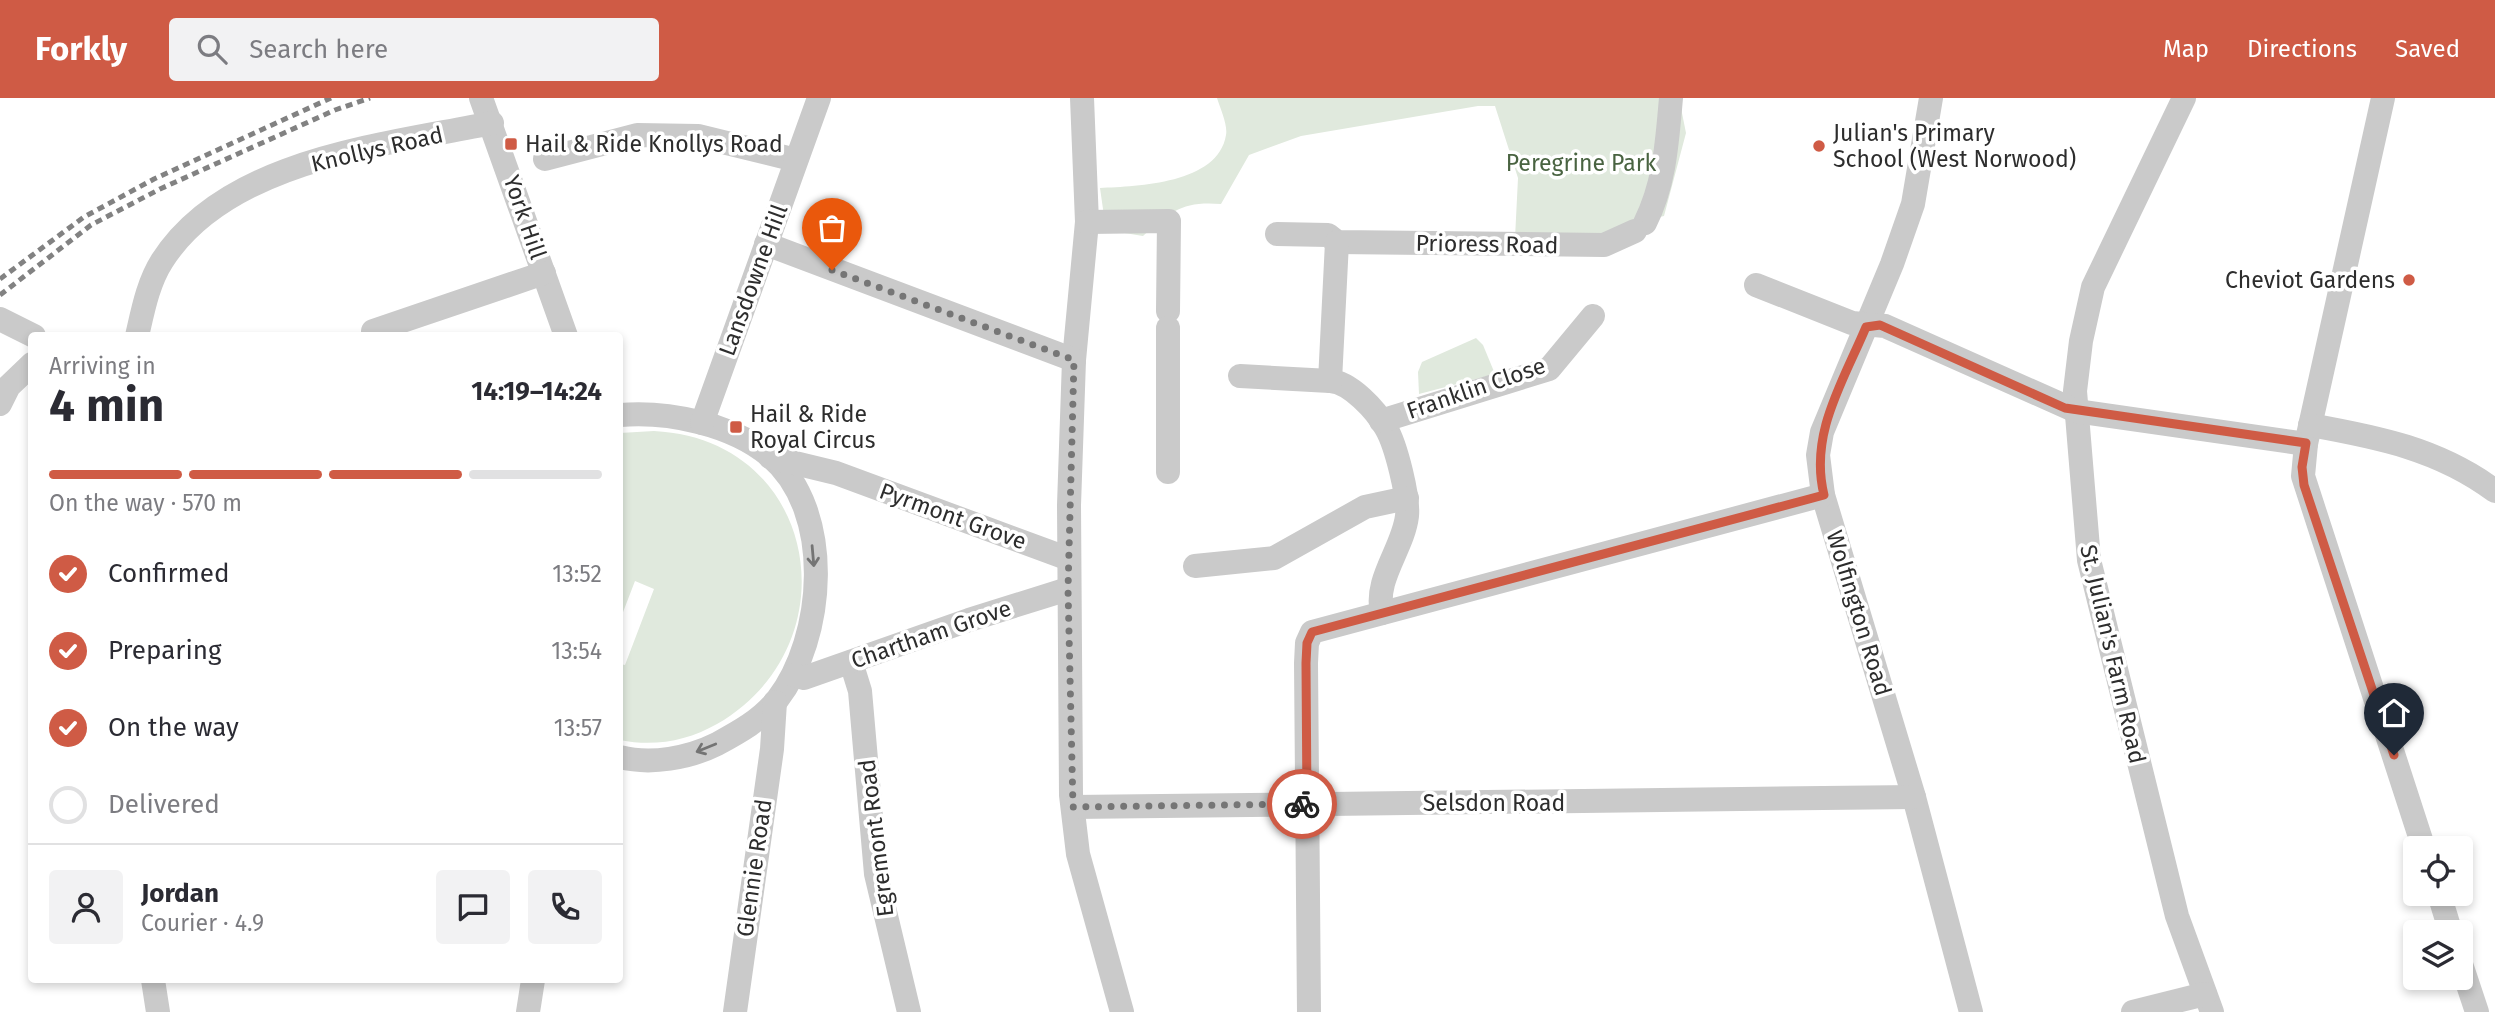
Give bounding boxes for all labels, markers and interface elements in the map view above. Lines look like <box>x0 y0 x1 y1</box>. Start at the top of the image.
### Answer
search box <box>169 18 659 81</box>
text: Forkly <box>35 29 127 69</box>
icon: search <box>193 30 231 68</box>
text: Search here <box>249 34 388 65</box>
text: Map <box>2163 35 2209 63</box>
text: Directions <box>2247 35 2357 63</box>
text: Saved <box>2395 35 2460 63</box>
place label: Julian's Primary School (West Norwood) <box>1833 119 2076 173</box>
street label: Knollys Road <box>308 120 446 178</box>
place label: Hail & Ride Knollys Road <box>525 130 783 158</box>
marker: Hail & Ride Knollys Road <box>503 136 519 152</box>
marker: Julian's Primary School (West Norwood) <box>1811 138 1827 154</box>
park label: Peregrine Park <box>1506 149 1657 177</box>
street label: York Hill <box>498 171 552 263</box>
pin <box>802 198 862 270</box>
street label: Lansdowne Hill <box>713 200 793 360</box>
icon: bag <box>813 209 851 247</box>
street label: Prioress Road <box>1415 229 1559 259</box>
place label: Cheviot Gardens <box>2225 266 2395 294</box>
marker: Cheviot Gardens <box>2401 272 2417 288</box>
street label: Franklin Close <box>1403 351 1549 425</box>
text: Arriving in <box>49 352 156 380</box>
text: 14:19–14:24 <box>471 376 602 407</box>
text: 4 min <box>49 378 164 433</box>
place label: Hail & Ride Royal Circus <box>750 400 875 454</box>
marker: Hail & Ride Royal Circus <box>728 419 744 435</box>
street label: Pyrmont Grove <box>876 476 1030 556</box>
text: On the way · 570 m <box>49 489 242 517</box>
street label: Wolfington Road <box>1821 527 1897 699</box>
street label: St. Julian's Farm Road <box>2074 542 2152 766</box>
one-way arrow <box>807 544 820 567</box>
icon: check <box>49 555 87 593</box>
text: Confirmed <box>108 558 229 589</box>
text: 13:52 <box>552 560 602 588</box>
street label: Chartham Grove <box>847 594 1015 674</box>
icon: check <box>49 632 87 670</box>
text: Preparing <box>108 635 221 666</box>
text: 13:54 <box>551 637 602 665</box>
pin <box>2364 683 2424 755</box>
icon: home <box>2375 694 2413 732</box>
icon: check <box>49 709 87 747</box>
text: On the way <box>108 712 239 743</box>
text: 13:57 <box>554 714 602 742</box>
one-way arrow <box>695 743 717 756</box>
street label: Egremont Road <box>852 758 900 918</box>
courier <box>1267 769 1337 839</box>
icon: bike <box>1283 785 1321 823</box>
text: Delivered <box>108 789 220 820</box>
street label: Selsdon Road <box>1423 789 1565 817</box>
street label: Glennie Road <box>730 797 778 939</box>
map controls <box>2403 836 2473 990</box>
button: locate <box>2403 836 2473 906</box>
button: person <box>49 870 123 944</box>
button: chat <box>436 870 510 944</box>
button: phone <box>528 870 602 944</box>
text: Jordan <box>141 878 219 909</box>
text: Courier · 4.9 <box>141 909 264 937</box>
button: layers <box>2403 920 2473 990</box>

